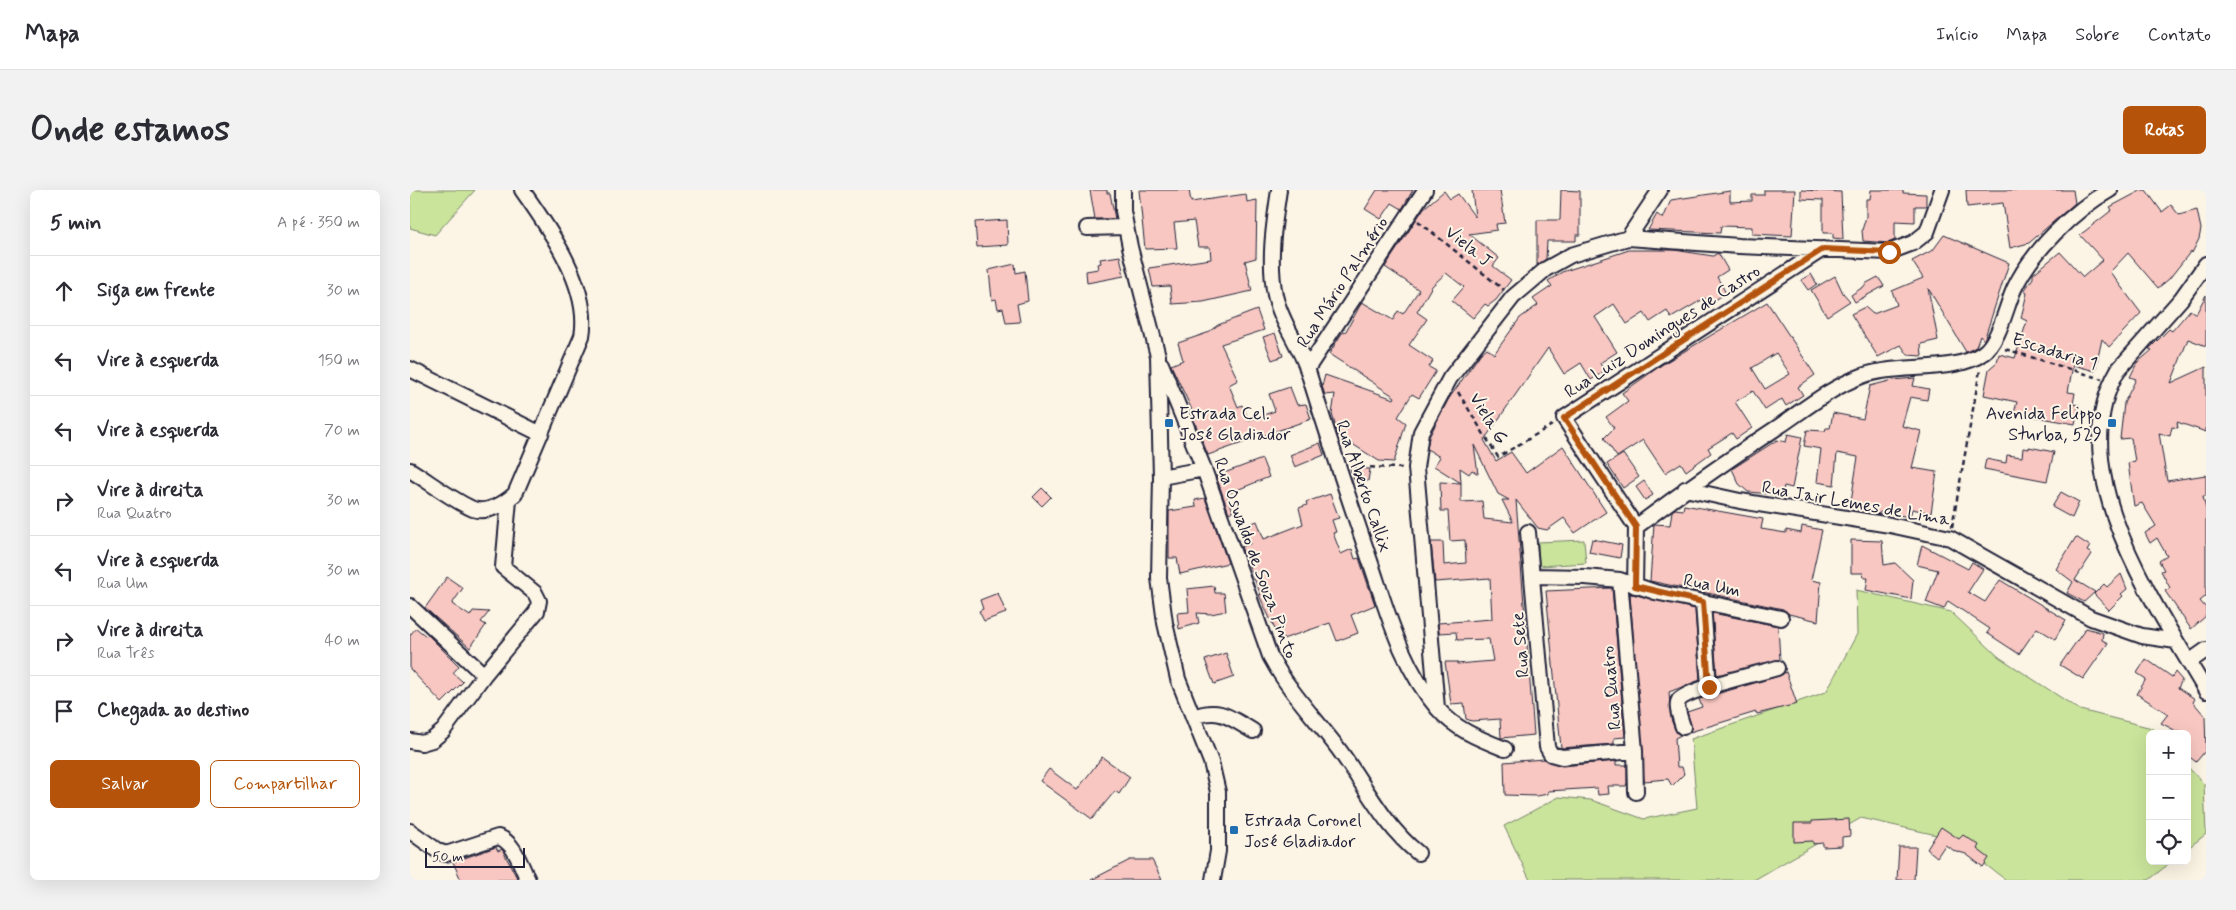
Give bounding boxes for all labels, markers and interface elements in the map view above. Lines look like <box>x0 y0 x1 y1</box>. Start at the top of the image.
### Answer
text: Mapa <box>25 19 80 50</box>
text: Início <box>1936 23 1978 47</box>
text: Mapa <box>2006 23 2047 47</box>
text: Sobre <box>2075 23 2120 47</box>
text: Contato <box>2148 23 2211 47</box>
button: Rotas <box>2123 106 2206 154</box>
text: Onde estamos <box>30 107 230 153</box>
text: 5 min <box>50 209 102 237</box>
text: A pé · 350 m <box>277 212 360 233</box>
street label: Rua Mário Palmério <box>1291 212 1394 353</box>
street label: Viela J <box>1440 221 1497 273</box>
route start <box>1878 241 1901 264</box>
street label: Rua Luiz Domingues de Castro <box>1560 259 1766 405</box>
icon: ahead <box>50 277 78 305</box>
text: Siga em frente <box>97 278 215 303</box>
text: 30 m <box>327 280 360 301</box>
street label: Escadaria 1 <box>2009 328 2101 376</box>
icon: left <box>50 347 78 375</box>
text: Vire à esquerda <box>97 348 219 373</box>
text: 150 m <box>318 350 360 371</box>
street label: Viela G <box>1463 388 1513 449</box>
place label: Estrada Cel. José Gladiador <box>1179 402 1291 447</box>
place label: Avenida Felippo Sturba, 529 <box>1986 402 2102 447</box>
icon: left <box>50 417 78 445</box>
marker: Estrada Cel. José Gladiador <box>1163 417 1175 429</box>
street label: Rua Alberto Callix <box>1329 417 1397 555</box>
marker: Avenida Felippo Sturba, 529 <box>2106 417 2118 429</box>
text: Vire à esquerda <box>97 418 219 443</box>
text: 70 m <box>324 420 360 441</box>
street label: Rua Oswaldo de Souza Pinto <box>1208 455 1303 662</box>
street label: Rua Jair Lemes de Lima <box>1760 476 1952 532</box>
text: Vire à direita <box>97 478 203 503</box>
icon: right <box>50 487 78 515</box>
text: 30 m <box>327 490 360 511</box>
text: Rua Quatro <box>97 503 172 524</box>
text: Vire à esquerda <box>97 548 219 573</box>
icon: left <box>50 557 78 585</box>
text: 30 m <box>327 560 360 581</box>
street label: Rua Um <box>1681 568 1742 604</box>
text: Rua Um <box>97 573 148 594</box>
street label: Rua Sete <box>1506 611 1536 679</box>
text: Vire à direita <box>97 618 203 643</box>
icon: right <box>50 627 78 655</box>
text: 40 m <box>324 630 360 651</box>
text: Rua Três <box>97 643 155 664</box>
street label: Rua Quatro <box>1596 645 1628 731</box>
route end <box>1698 676 1721 699</box>
icon: arrive <box>50 697 78 725</box>
text: Chegada ao destino <box>97 698 249 723</box>
map controls <box>2146 730 2191 865</box>
button: + <box>2146 730 2191 775</box>
button: Salvar <box>50 760 200 808</box>
button: Compartilhar <box>210 760 360 808</box>
button: − <box>2146 775 2191 820</box>
place label: Estrada Coronel José Gladiador <box>1244 809 1362 854</box>
button: locate <box>2146 820 2191 865</box>
marker: Estrada Coronel José Gladiador <box>1228 824 1240 836</box>
scale bar <box>425 845 525 868</box>
text: 50 m <box>432 848 463 866</box>

